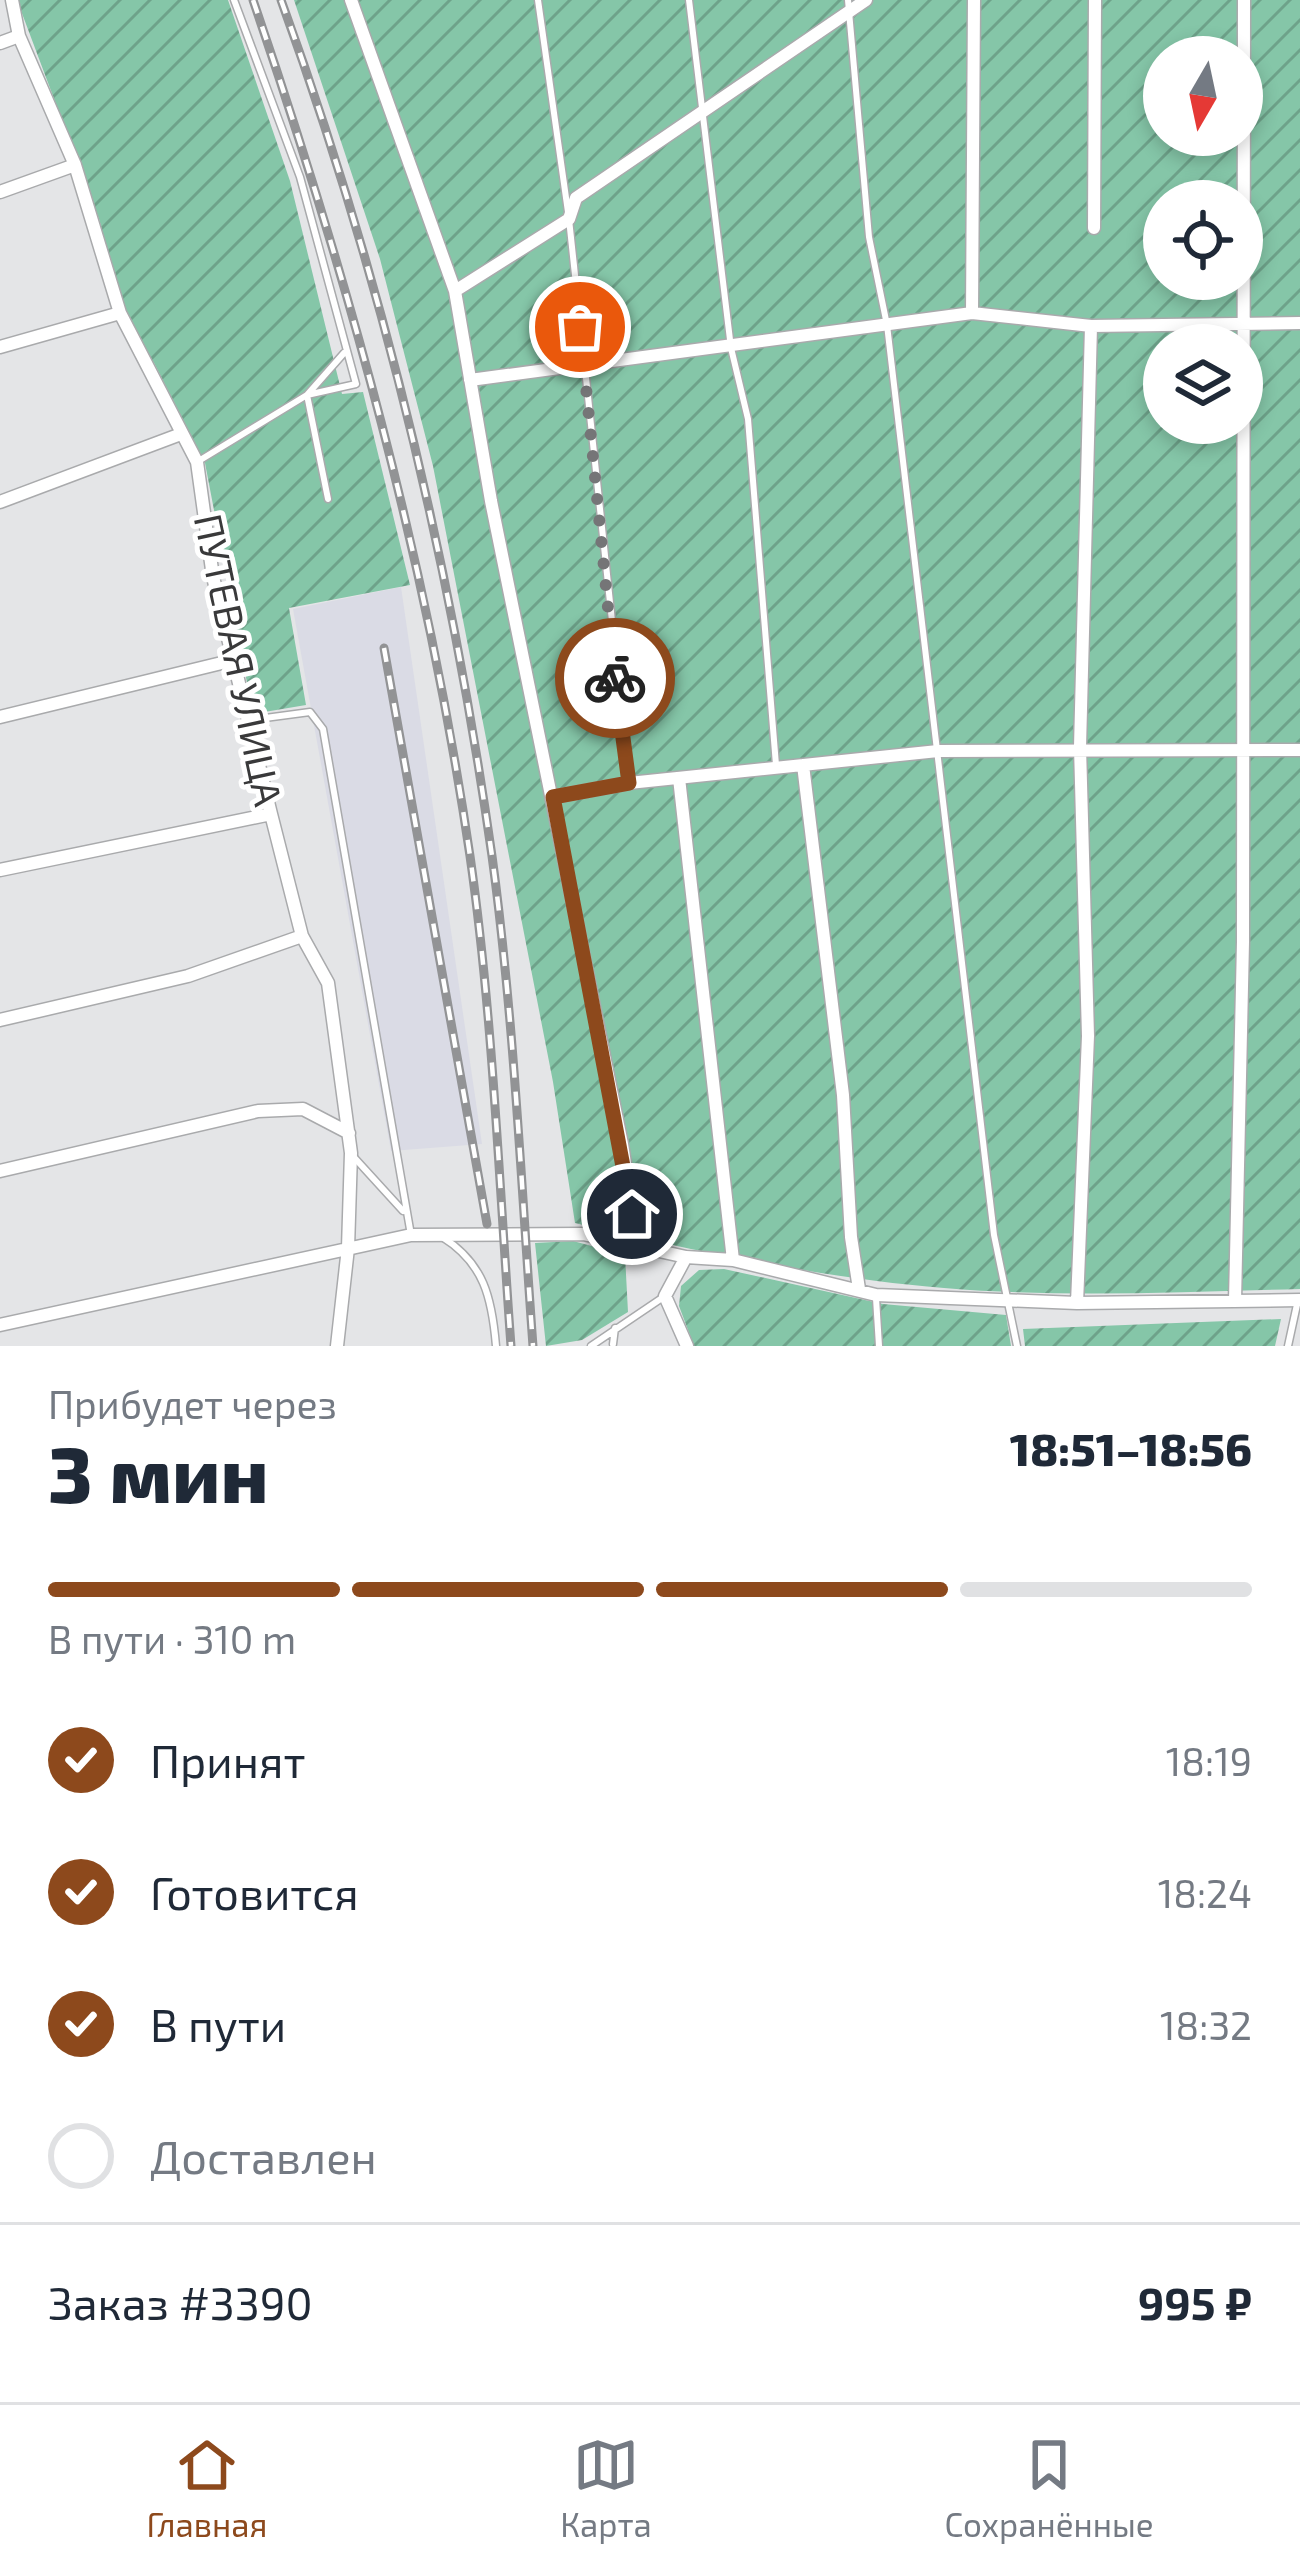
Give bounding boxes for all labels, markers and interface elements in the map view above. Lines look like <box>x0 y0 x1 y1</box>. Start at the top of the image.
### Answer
north arrow <box>1143 36 1263 156</box>
map controls <box>1143 36 1263 444</box>
button: locate <box>1143 180 1263 300</box>
pin <box>529 276 631 378</box>
icon: bag <box>547 294 613 360</box>
button: layers <box>1143 324 1263 444</box>
street label: ПУТЕВАЯ УЛИЦА <box>186 509 293 810</box>
courier <box>555 618 675 738</box>
icon: bike <box>582 645 648 711</box>
pin <box>581 1163 683 1265</box>
icon: home <box>599 1181 665 1247</box>
text: Прибудет через <box>48 1380 337 1427</box>
text: 18:51–18:56 <box>1010 1421 1252 1475</box>
text: 3 мин <box>48 1425 269 1519</box>
text: В пути · 310 m <box>48 1615 296 1662</box>
icon: check <box>48 1727 114 1793</box>
text: Принят <box>150 1733 305 1787</box>
text: 18:19 <box>1166 1737 1252 1784</box>
icon: check <box>48 1859 114 1925</box>
text: Готовится <box>150 1865 359 1919</box>
text: 18:24 <box>1158 1869 1252 1916</box>
icon: check <box>48 1991 114 2057</box>
text: В пути <box>150 1997 286 2051</box>
text: 18:32 <box>1160 2001 1252 2048</box>
text: Доставлен <box>150 2129 377 2183</box>
text: Заказ #3390 <box>48 2275 313 2329</box>
text: 995 ₽ <box>1138 2275 1252 2329</box>
tab: Главная <box>146 2432 267 2544</box>
tab: Карта <box>560 2432 652 2544</box>
tab: Сохранённые <box>945 2432 1154 2544</box>

